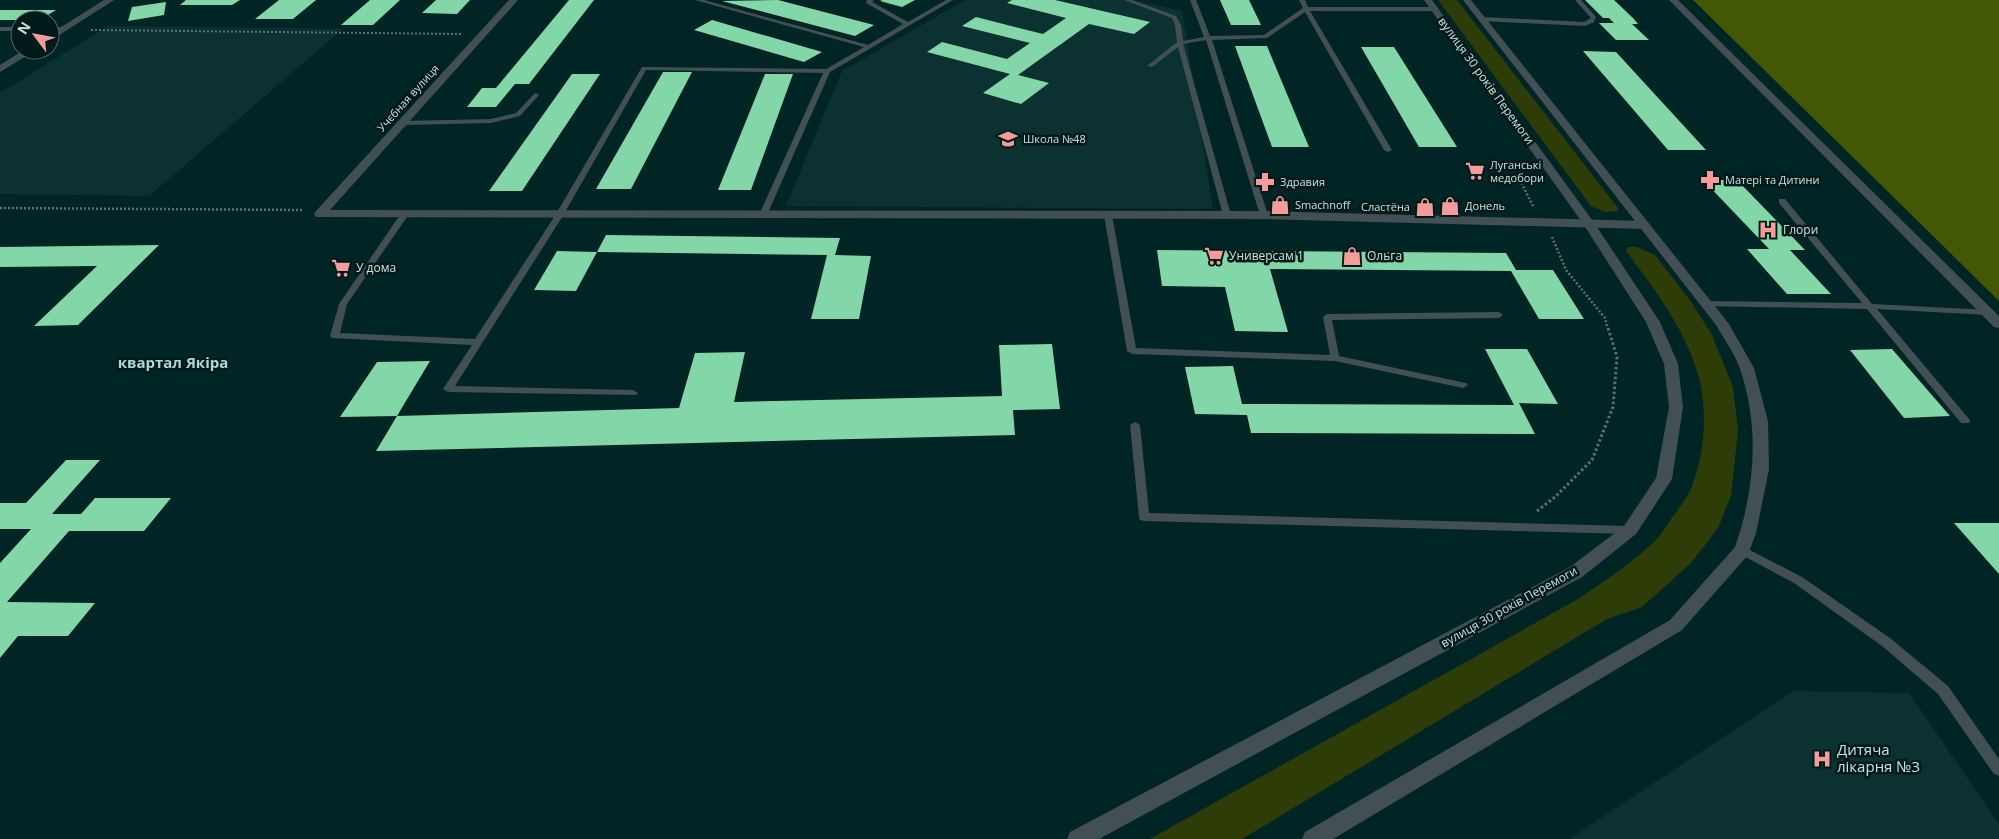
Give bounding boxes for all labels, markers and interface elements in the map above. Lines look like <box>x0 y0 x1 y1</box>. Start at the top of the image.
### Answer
north arrow <box>10 10 60 60</box>
street label: вулиця 30 років Перемоги <box>1434 14 1538 148</box>
text: N <box>12 18 35 38</box>
street label: Учєбная вулиця <box>373 61 442 134</box>
school or university icon: Школа №48 <box>997 128 1019 150</box>
place label: Школа №48 <box>1023 131 1086 146</box>
place label: Луганські медобори <box>1490 157 1544 185</box>
supermarket icon: Луганські медобори <box>1464 160 1486 182</box>
pharmacy icon: Матері та Дитини <box>1699 169 1721 191</box>
pharmacy icon: Здравия <box>1254 171 1276 193</box>
place label: Матері та Дитини <box>1725 172 1820 187</box>
place label: Здравия <box>1280 174 1325 189</box>
shop icon: Smachnoff <box>1269 194 1291 216</box>
shop icon: Донель <box>1439 195 1461 217</box>
shop icon: Сластёна <box>1414 196 1436 218</box>
place label: Smachnoff <box>1295 197 1351 212</box>
place label: Донель <box>1465 198 1505 213</box>
place label: Сластёна <box>1361 199 1410 214</box>
hospital icon: Глори <box>1757 219 1779 241</box>
place label: Глори <box>1783 221 1818 238</box>
supermarket icon: Универсам 1 <box>1203 245 1225 267</box>
shop icon: Ольга <box>1341 245 1363 267</box>
place label: Универсам 1 <box>1229 247 1304 264</box>
place label: Ольга <box>1367 247 1402 264</box>
supermarket icon: У дома <box>330 257 352 279</box>
place label: У дома <box>356 259 396 276</box>
district label: квартал Якіра <box>118 352 228 372</box>
street label: вулиця 30 років Перемоги <box>1437 562 1580 651</box>
place label: Дитяча лікарня №3 <box>1837 739 1920 776</box>
hospital icon: Дитяча лікарня №3 <box>1811 748 1833 770</box>

